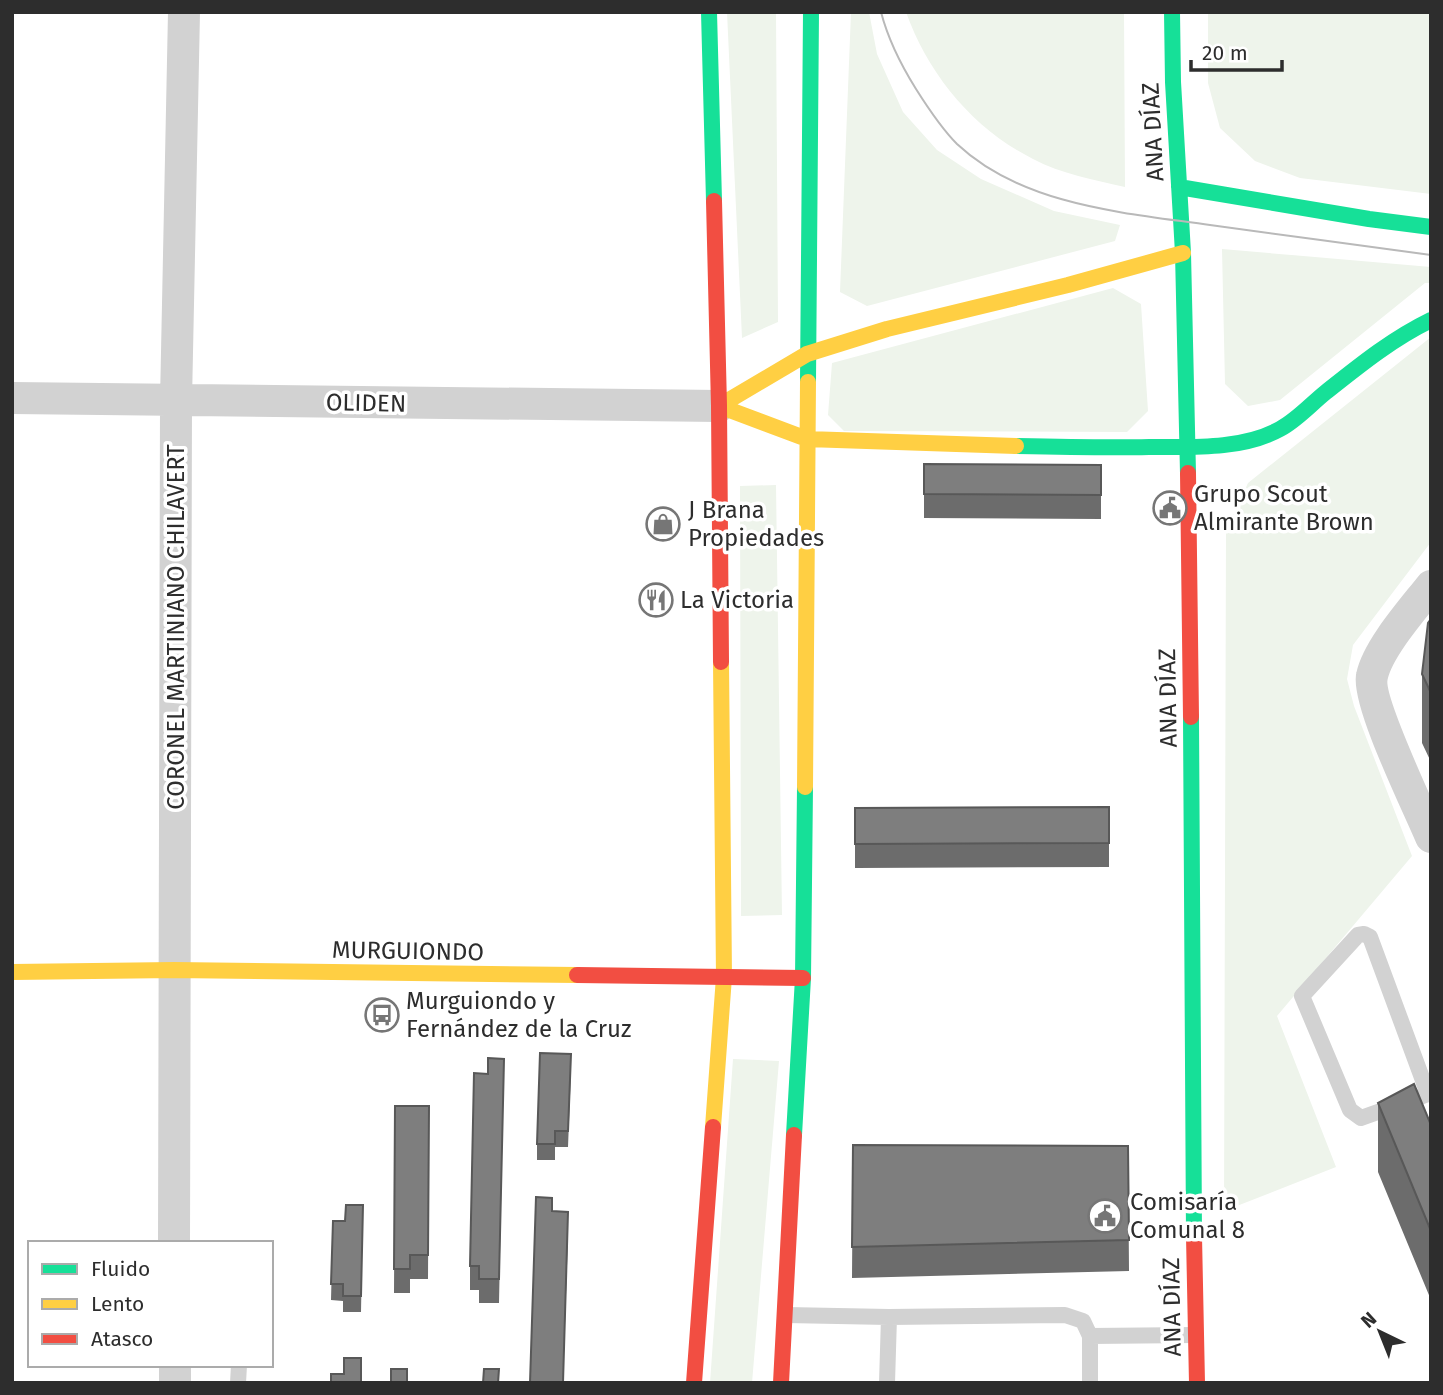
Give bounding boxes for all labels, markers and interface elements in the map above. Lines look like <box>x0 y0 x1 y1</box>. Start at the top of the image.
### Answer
scale bar <box>1191 28 1282 72</box>
text: 20 m <box>1202 40 1248 66</box>
street label: ANA DÍAZ <box>1135 82 1170 182</box>
street label: OLIDEN <box>326 388 406 418</box>
street label: CORONEL MARTINIANO CHILAVERT <box>162 444 190 810</box>
place label: Grupo Scout Almirante Brown <box>1194 480 1374 536</box>
public building icon: Grupo Scout Almirante Brown <box>1151 489 1189 527</box>
place label: J Brana Propiedades <box>688 496 824 552</box>
shop icon: J Brana Propiedades <box>644 505 682 543</box>
restaurant icon: La Victoria <box>637 581 675 619</box>
place label: La Victoria <box>680 586 794 614</box>
street label: ANA DÍAZ <box>1152 648 1183 748</box>
street label: MURGUIONDO <box>332 936 484 966</box>
place label: Murguiondo y Fernández de la Cruz <box>406 987 632 1043</box>
bus stop icon: Murguiondo y Fernández de la Cruz <box>363 996 401 1034</box>
place label: Comisaría Comunal 8 <box>1130 1188 1245 1244</box>
public building icon: Comisaría Comunal 8 <box>1086 1197 1124 1235</box>
legend <box>28 1241 273 1367</box>
text: Fluido <box>91 1256 150 1282</box>
street label: ANA DÍAZ <box>1156 1257 1187 1357</box>
text: Lento <box>91 1291 144 1317</box>
north arrow <box>1345 1297 1415 1367</box>
text: N <box>1356 1307 1381 1333</box>
text: Atasco <box>91 1326 153 1352</box>

